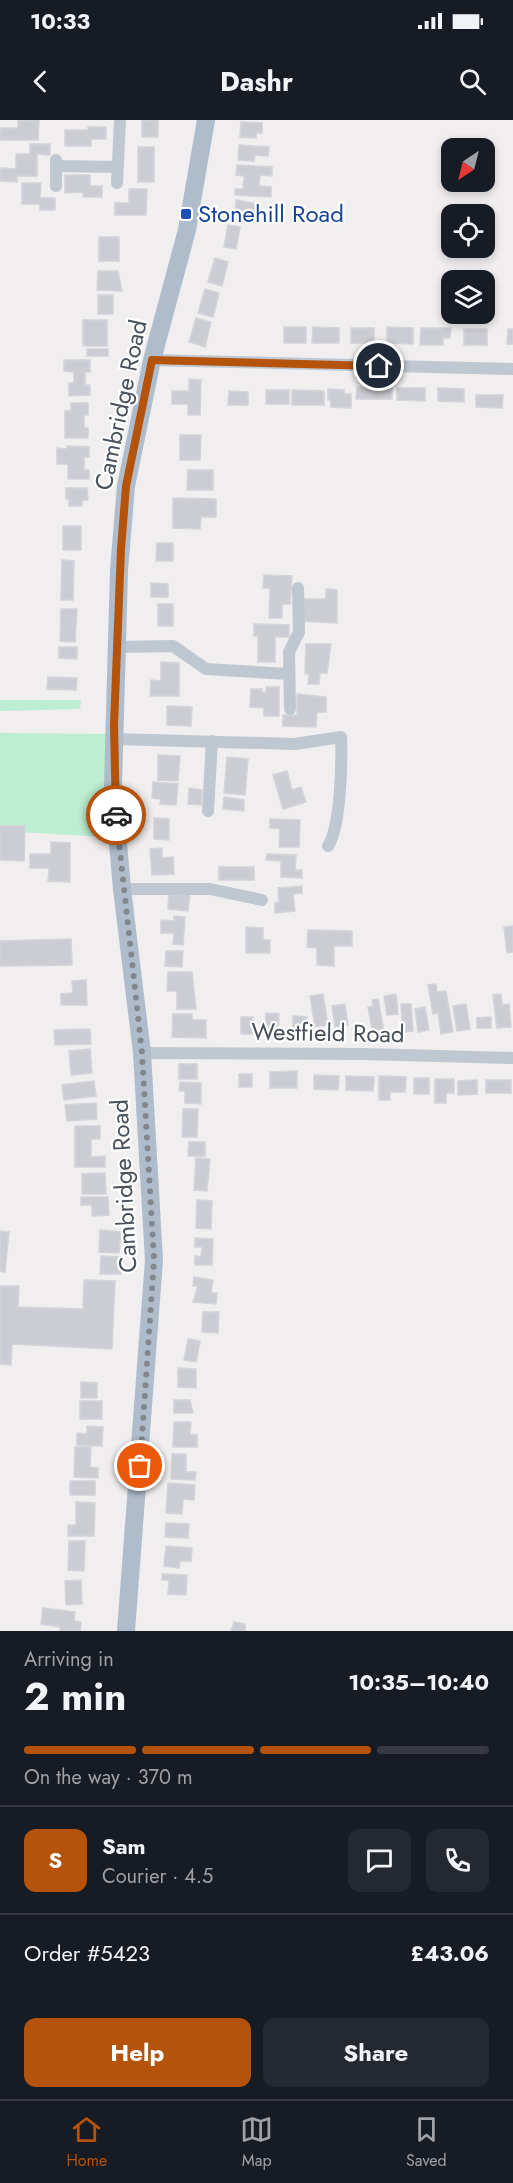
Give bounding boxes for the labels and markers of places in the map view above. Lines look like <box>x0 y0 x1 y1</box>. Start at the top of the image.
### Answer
place label: Stonehill Road <box>198 196 344 231</box>
marker: Stonehill Road <box>179 207 193 221</box>
pin <box>353 340 404 391</box>
pin <box>114 1440 165 1491</box>

